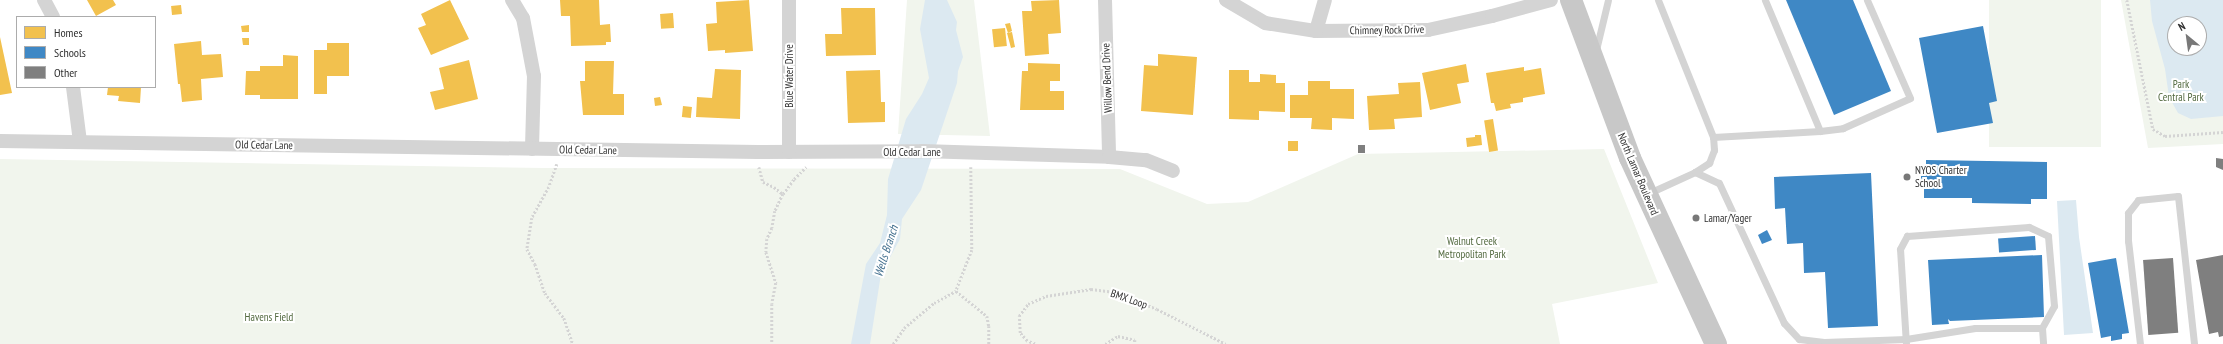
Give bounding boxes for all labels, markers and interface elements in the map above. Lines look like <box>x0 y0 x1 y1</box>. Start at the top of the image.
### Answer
legend <box>16 16 156 88</box>
north arrow <box>2167 16 2207 56</box>
text: N <box>2176 19 2188 34</box>
street label: Chimney Rock Drive <box>1349 23 1425 37</box>
text: Homes <box>54 25 82 40</box>
street label: Willow Bend Drive <box>1099 43 1115 113</box>
street label: Blue Water Drive <box>782 44 796 108</box>
text: Schools <box>54 45 86 60</box>
text: Other <box>54 65 77 80</box>
park label: Park Central Park <box>2158 78 2204 104</box>
street label: North Lamar Boulevard <box>1615 131 1661 217</box>
street label: Old Cedar Lane <box>235 138 293 152</box>
street label: Old Cedar Lane <box>559 143 617 157</box>
street label: Old Cedar Lane <box>883 145 941 159</box>
place label: NYOS Charter School <box>1915 164 1967 190</box>
marker: NYOS Charter School <box>1902 172 1912 182</box>
place label: Lamar/Yager <box>1704 211 1752 225</box>
marker: Lamar/Yager <box>1691 213 1701 223</box>
water label: Wells Branch <box>871 223 901 279</box>
park label: Walnut Creek Metropolitan Park <box>1438 235 1506 261</box>
street label: BMX Loop <box>1109 287 1149 311</box>
park label: Havens Field <box>245 310 293 324</box>

